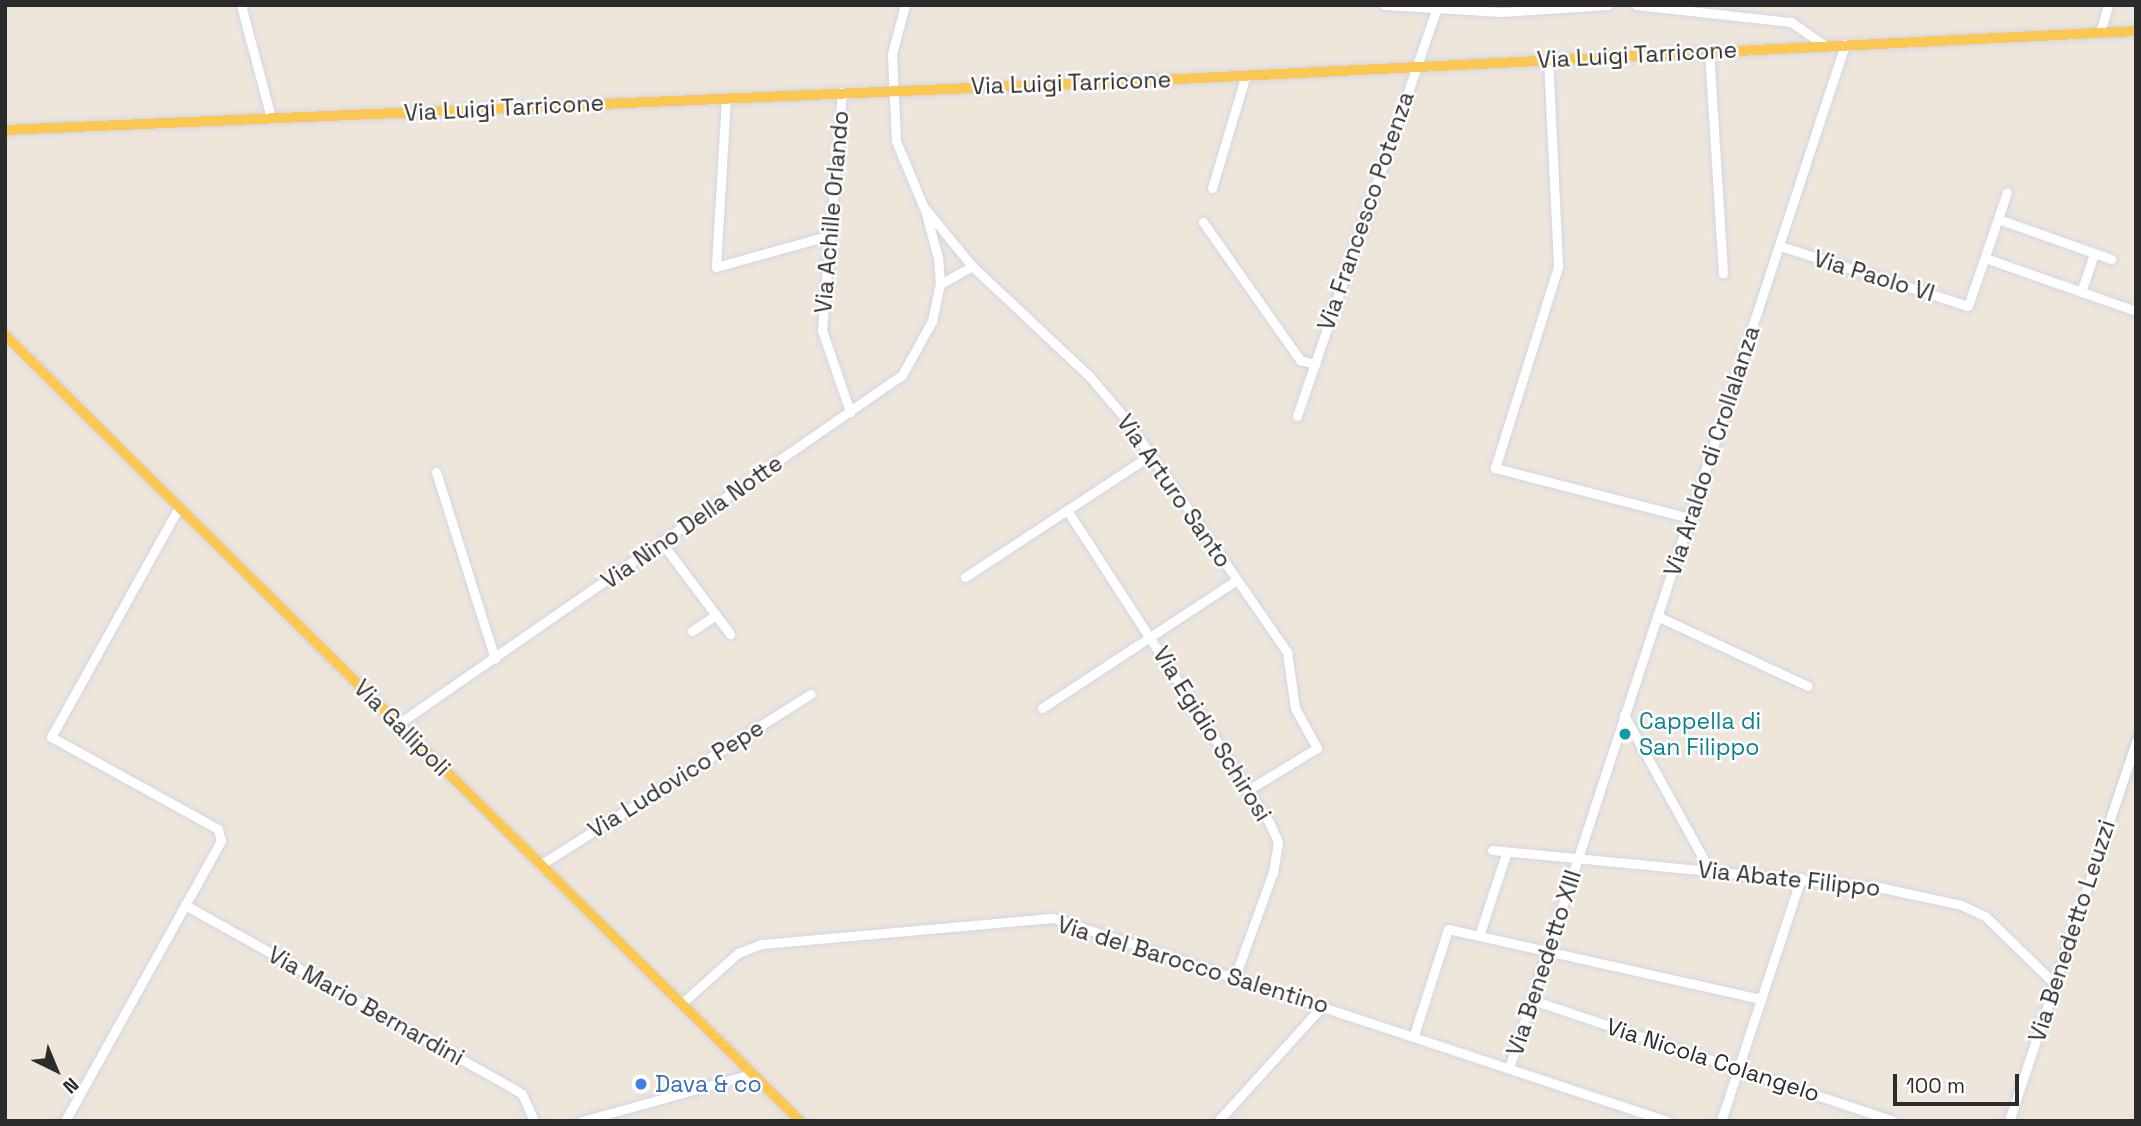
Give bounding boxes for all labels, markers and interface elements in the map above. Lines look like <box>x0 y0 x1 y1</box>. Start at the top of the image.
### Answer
street label: Via Luigi Tarricone <box>1536 36 1738 74</box>
street label: Via Luigi Tarricone <box>970 66 1172 100</box>
street label: Via Francesco Potenza <box>1312 88 1420 334</box>
street label: Via Luigi Tarricone <box>403 89 605 127</box>
street label: Via Achille Orlando <box>809 109 855 315</box>
street label: Via Paolo VI <box>1810 244 1938 308</box>
street label: Via Araldo di Crollalanza <box>1658 322 1766 580</box>
street label: Via Arturo Santo <box>1111 409 1237 573</box>
street label: Via Nino Della Notte <box>596 449 788 595</box>
street label: Via Egidio Schirosi <box>1147 642 1277 826</box>
street label: Via Gallipoli <box>348 674 456 782</box>
place label: Cappella di San Filippo <box>1639 707 1761 761</box>
street label: Via Ludovico Pepe <box>583 714 769 844</box>
marker: Cappella di San Filippo <box>1617 726 1633 742</box>
street label: Via Benedetto Leuzzi <box>2023 816 2121 1046</box>
street label: Via Abate Filippo <box>1696 856 1882 902</box>
street label: Via Benedetto XIII <box>1501 867 1587 1059</box>
street label: Via del Barocco Salentino <box>1054 911 1332 1019</box>
street label: Via Mario Bernardini <box>263 941 469 1071</box>
street label: Via Nicola Colangelo <box>1603 1012 1823 1108</box>
north arrow <box>21 1035 91 1105</box>
scale bar <box>1896 1060 2022 1104</box>
place label: Dava & co <box>655 1070 762 1098</box>
text: N <box>57 1072 84 1099</box>
text: 100 m <box>1906 1072 1965 1099</box>
marker: Dava & co <box>633 1076 649 1092</box>

